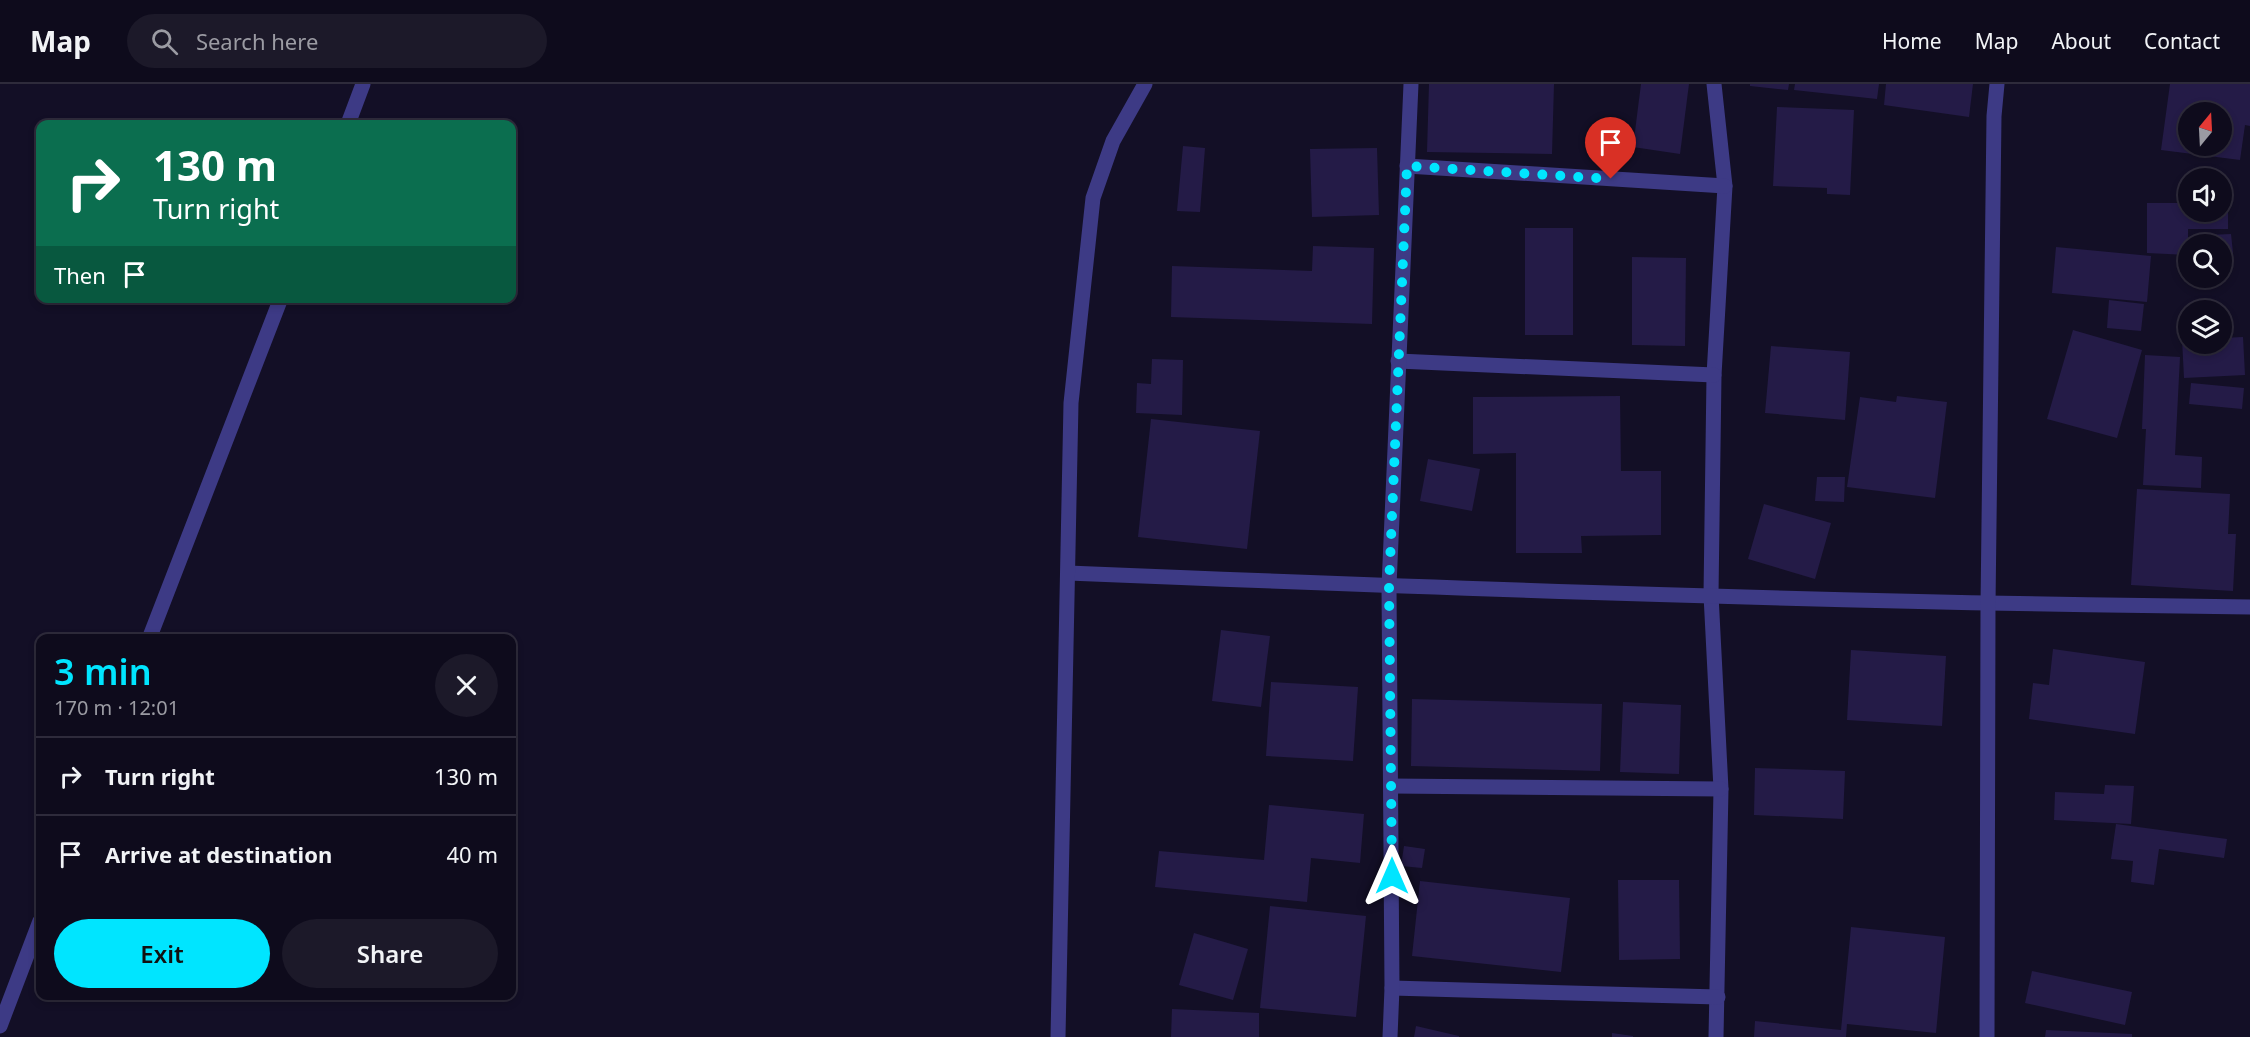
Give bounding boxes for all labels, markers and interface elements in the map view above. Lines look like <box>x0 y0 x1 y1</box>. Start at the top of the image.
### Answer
search box <box>127 14 547 68</box>
text: Map <box>30 22 91 60</box>
icon: search <box>148 25 181 58</box>
text: Search here <box>196 26 318 56</box>
text: Home <box>1882 27 1942 55</box>
text: Map <box>1975 27 2018 55</box>
text: About <box>2051 27 2111 55</box>
text: Contact <box>2144 27 2220 55</box>
north arrow <box>2178 102 2232 156</box>
map controls <box>2178 102 2232 354</box>
pin <box>1585 117 1636 179</box>
icon: arrive <box>1594 126 1627 159</box>
text: 130 m <box>153 136 277 193</box>
icon: right <box>54 144 132 222</box>
button: sound <box>2178 168 2232 222</box>
text: Turn right <box>153 190 279 227</box>
button: search <box>2178 234 2232 288</box>
icon: arrive <box>118 258 151 291</box>
text: Then <box>54 260 106 290</box>
button: layers <box>2178 300 2232 354</box>
text: 3 min <box>54 647 152 696</box>
button: close <box>435 654 498 717</box>
text: 170 m · 12:01 <box>54 694 179 721</box>
icon: right <box>54 760 87 793</box>
text: Turn right <box>105 761 215 791</box>
text: 130 m <box>434 761 498 791</box>
icon: arrive <box>54 838 87 871</box>
text: Arrive at destination <box>105 839 332 869</box>
text: 40 m <box>447 839 498 869</box>
position arrow <box>1360 844 1424 908</box>
button: Exit <box>54 919 270 988</box>
button: Share <box>282 919 498 988</box>

